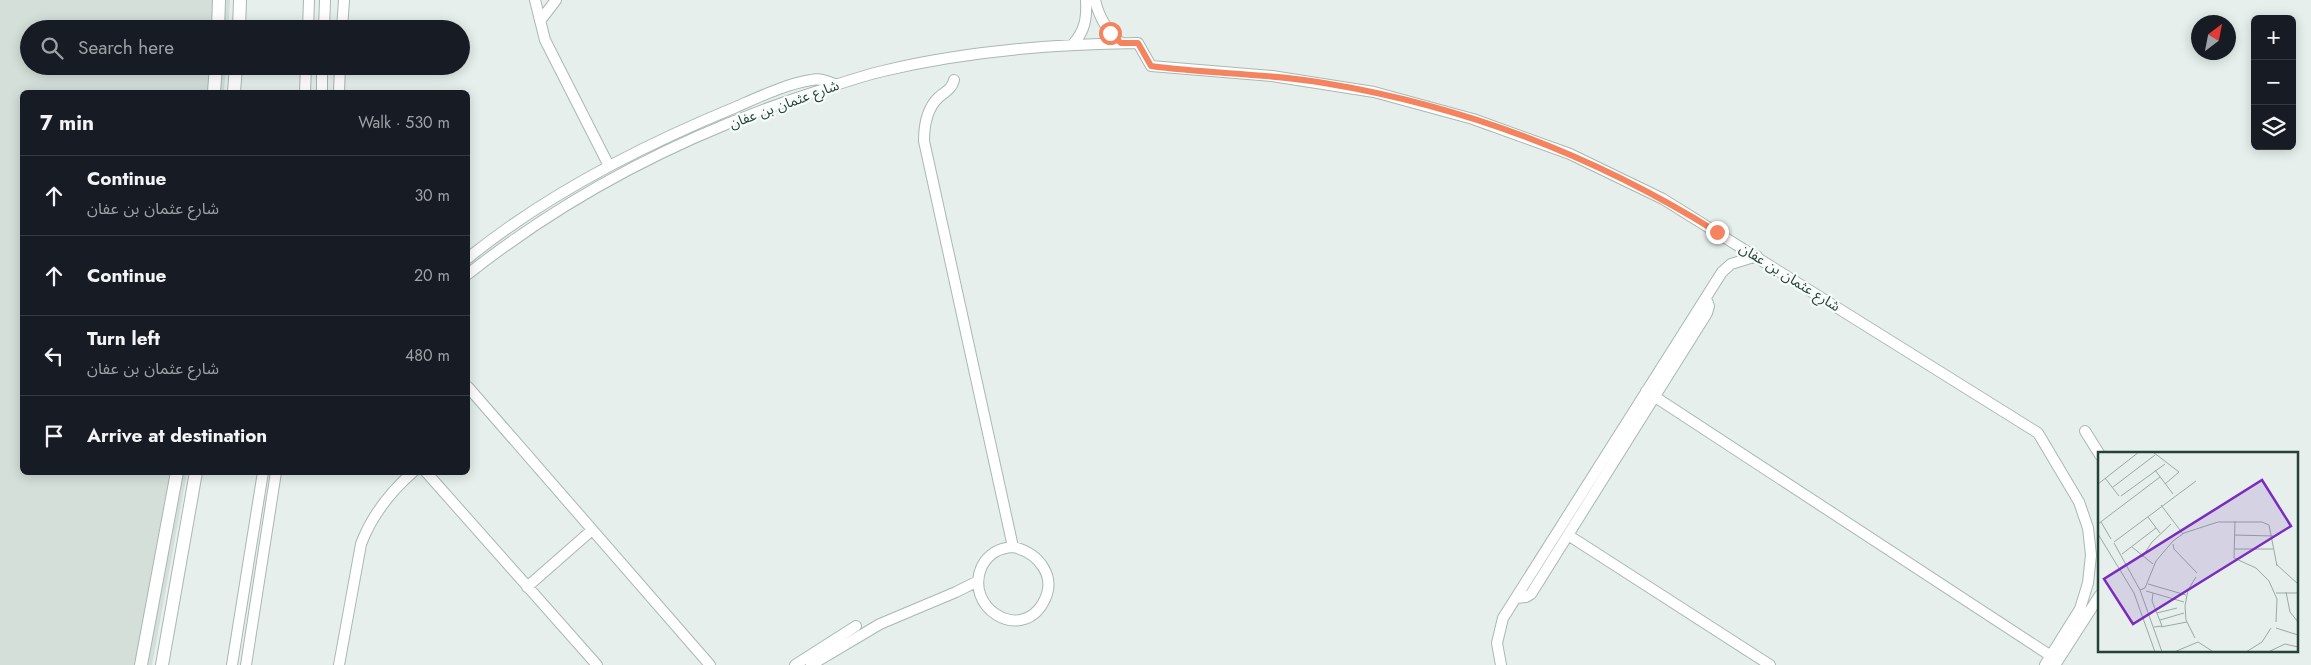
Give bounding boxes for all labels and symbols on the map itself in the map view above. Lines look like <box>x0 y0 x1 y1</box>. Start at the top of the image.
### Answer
north arrow <box>2191 15 2236 60</box>
route start <box>1099 22 1122 45</box>
street label: شارع عثمان بن عفان <box>726 75 842 134</box>
route end <box>1706 221 1729 244</box>
street label: شارع عثمان بن عفان <box>1735 238 1844 317</box>
inset map <box>2098 452 2298 652</box>

